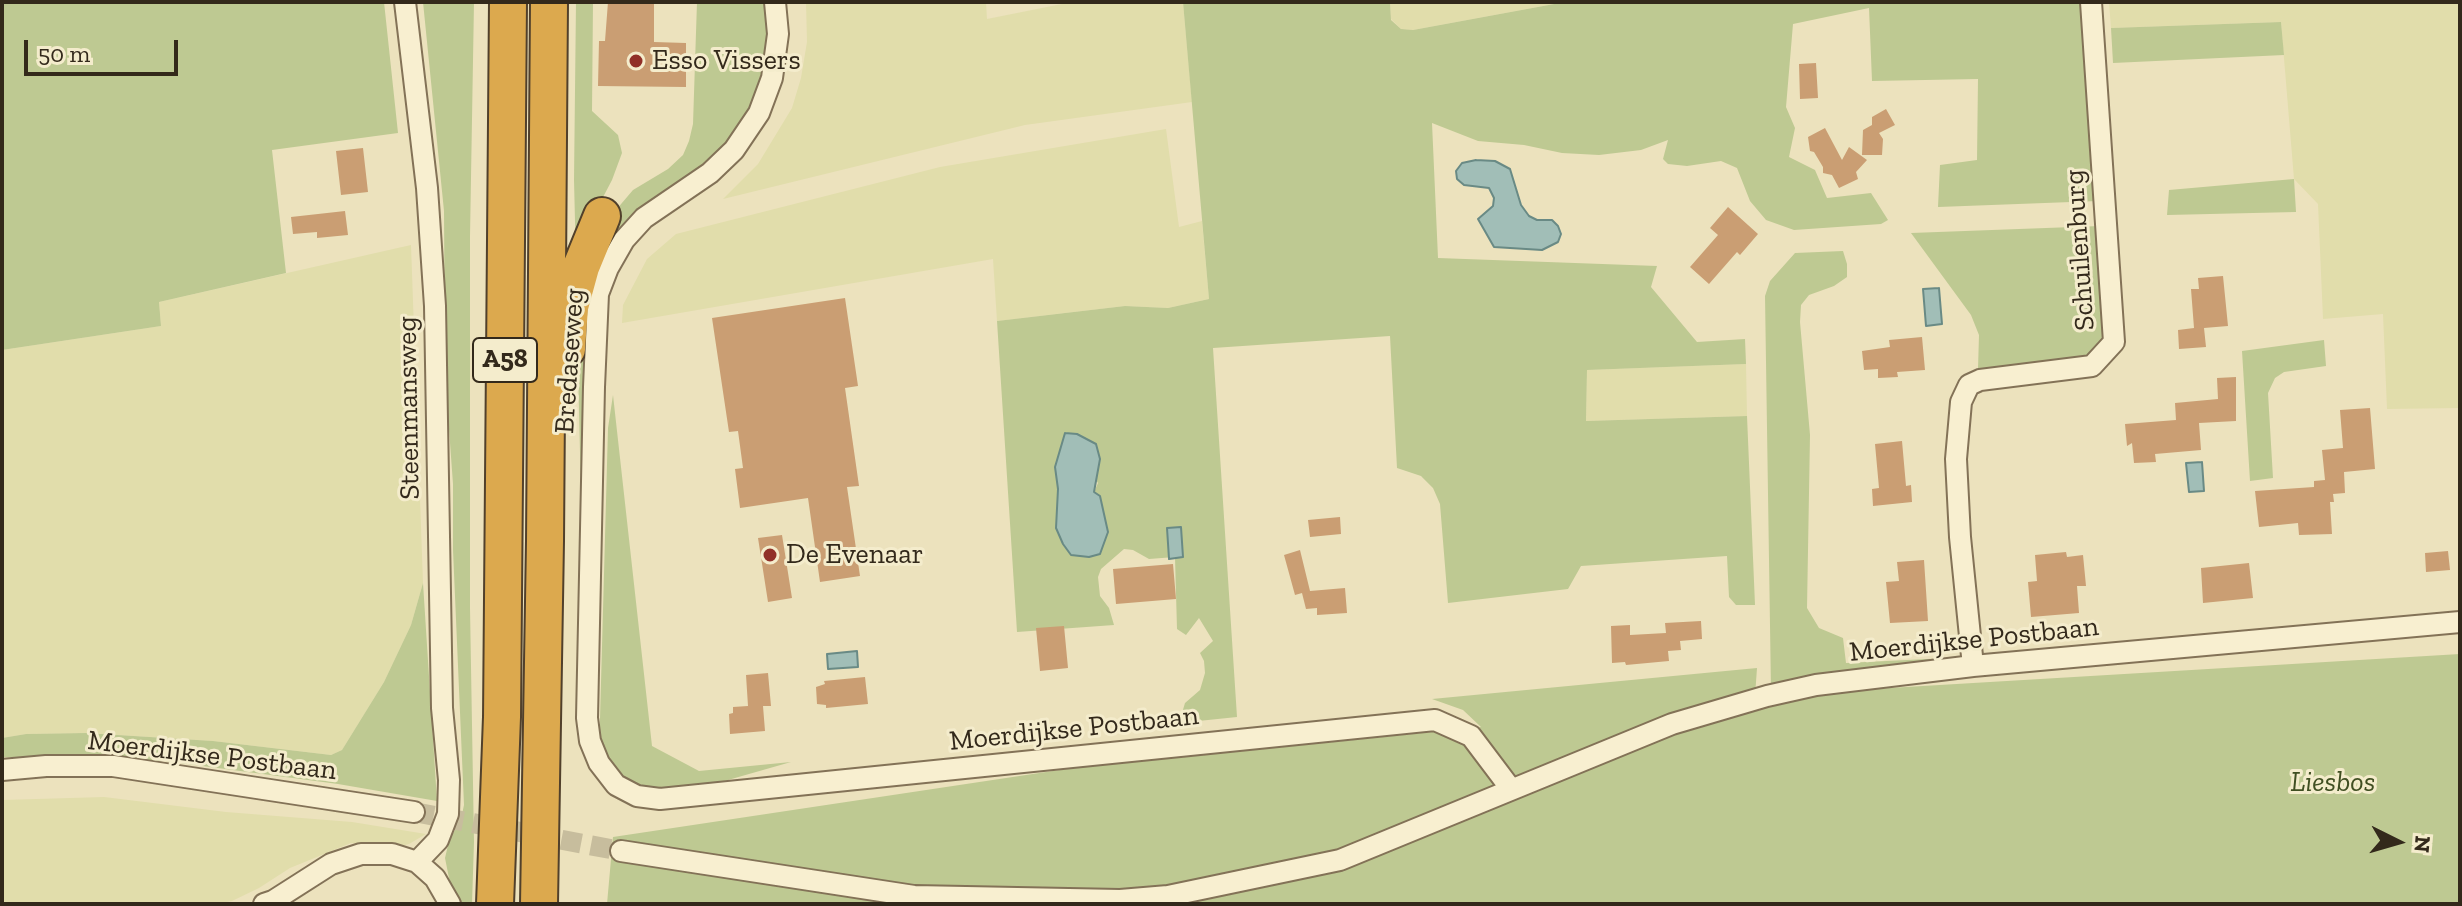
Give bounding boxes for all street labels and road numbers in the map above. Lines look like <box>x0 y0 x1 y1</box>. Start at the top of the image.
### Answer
street label: Schuilenburg <box>2058 168 2102 332</box>
street label: Bredaseweg <box>548 287 592 435</box>
street label: Steenmansweg <box>391 316 427 500</box>
road number: A58 <box>473 338 537 382</box>
street label: Moerdijkse Postbaan <box>1848 610 2100 670</box>
street label: Moerdijkse Postbaan <box>948 699 1200 759</box>
street label: Moerdijkse Postbaan <box>86 724 338 788</box>

